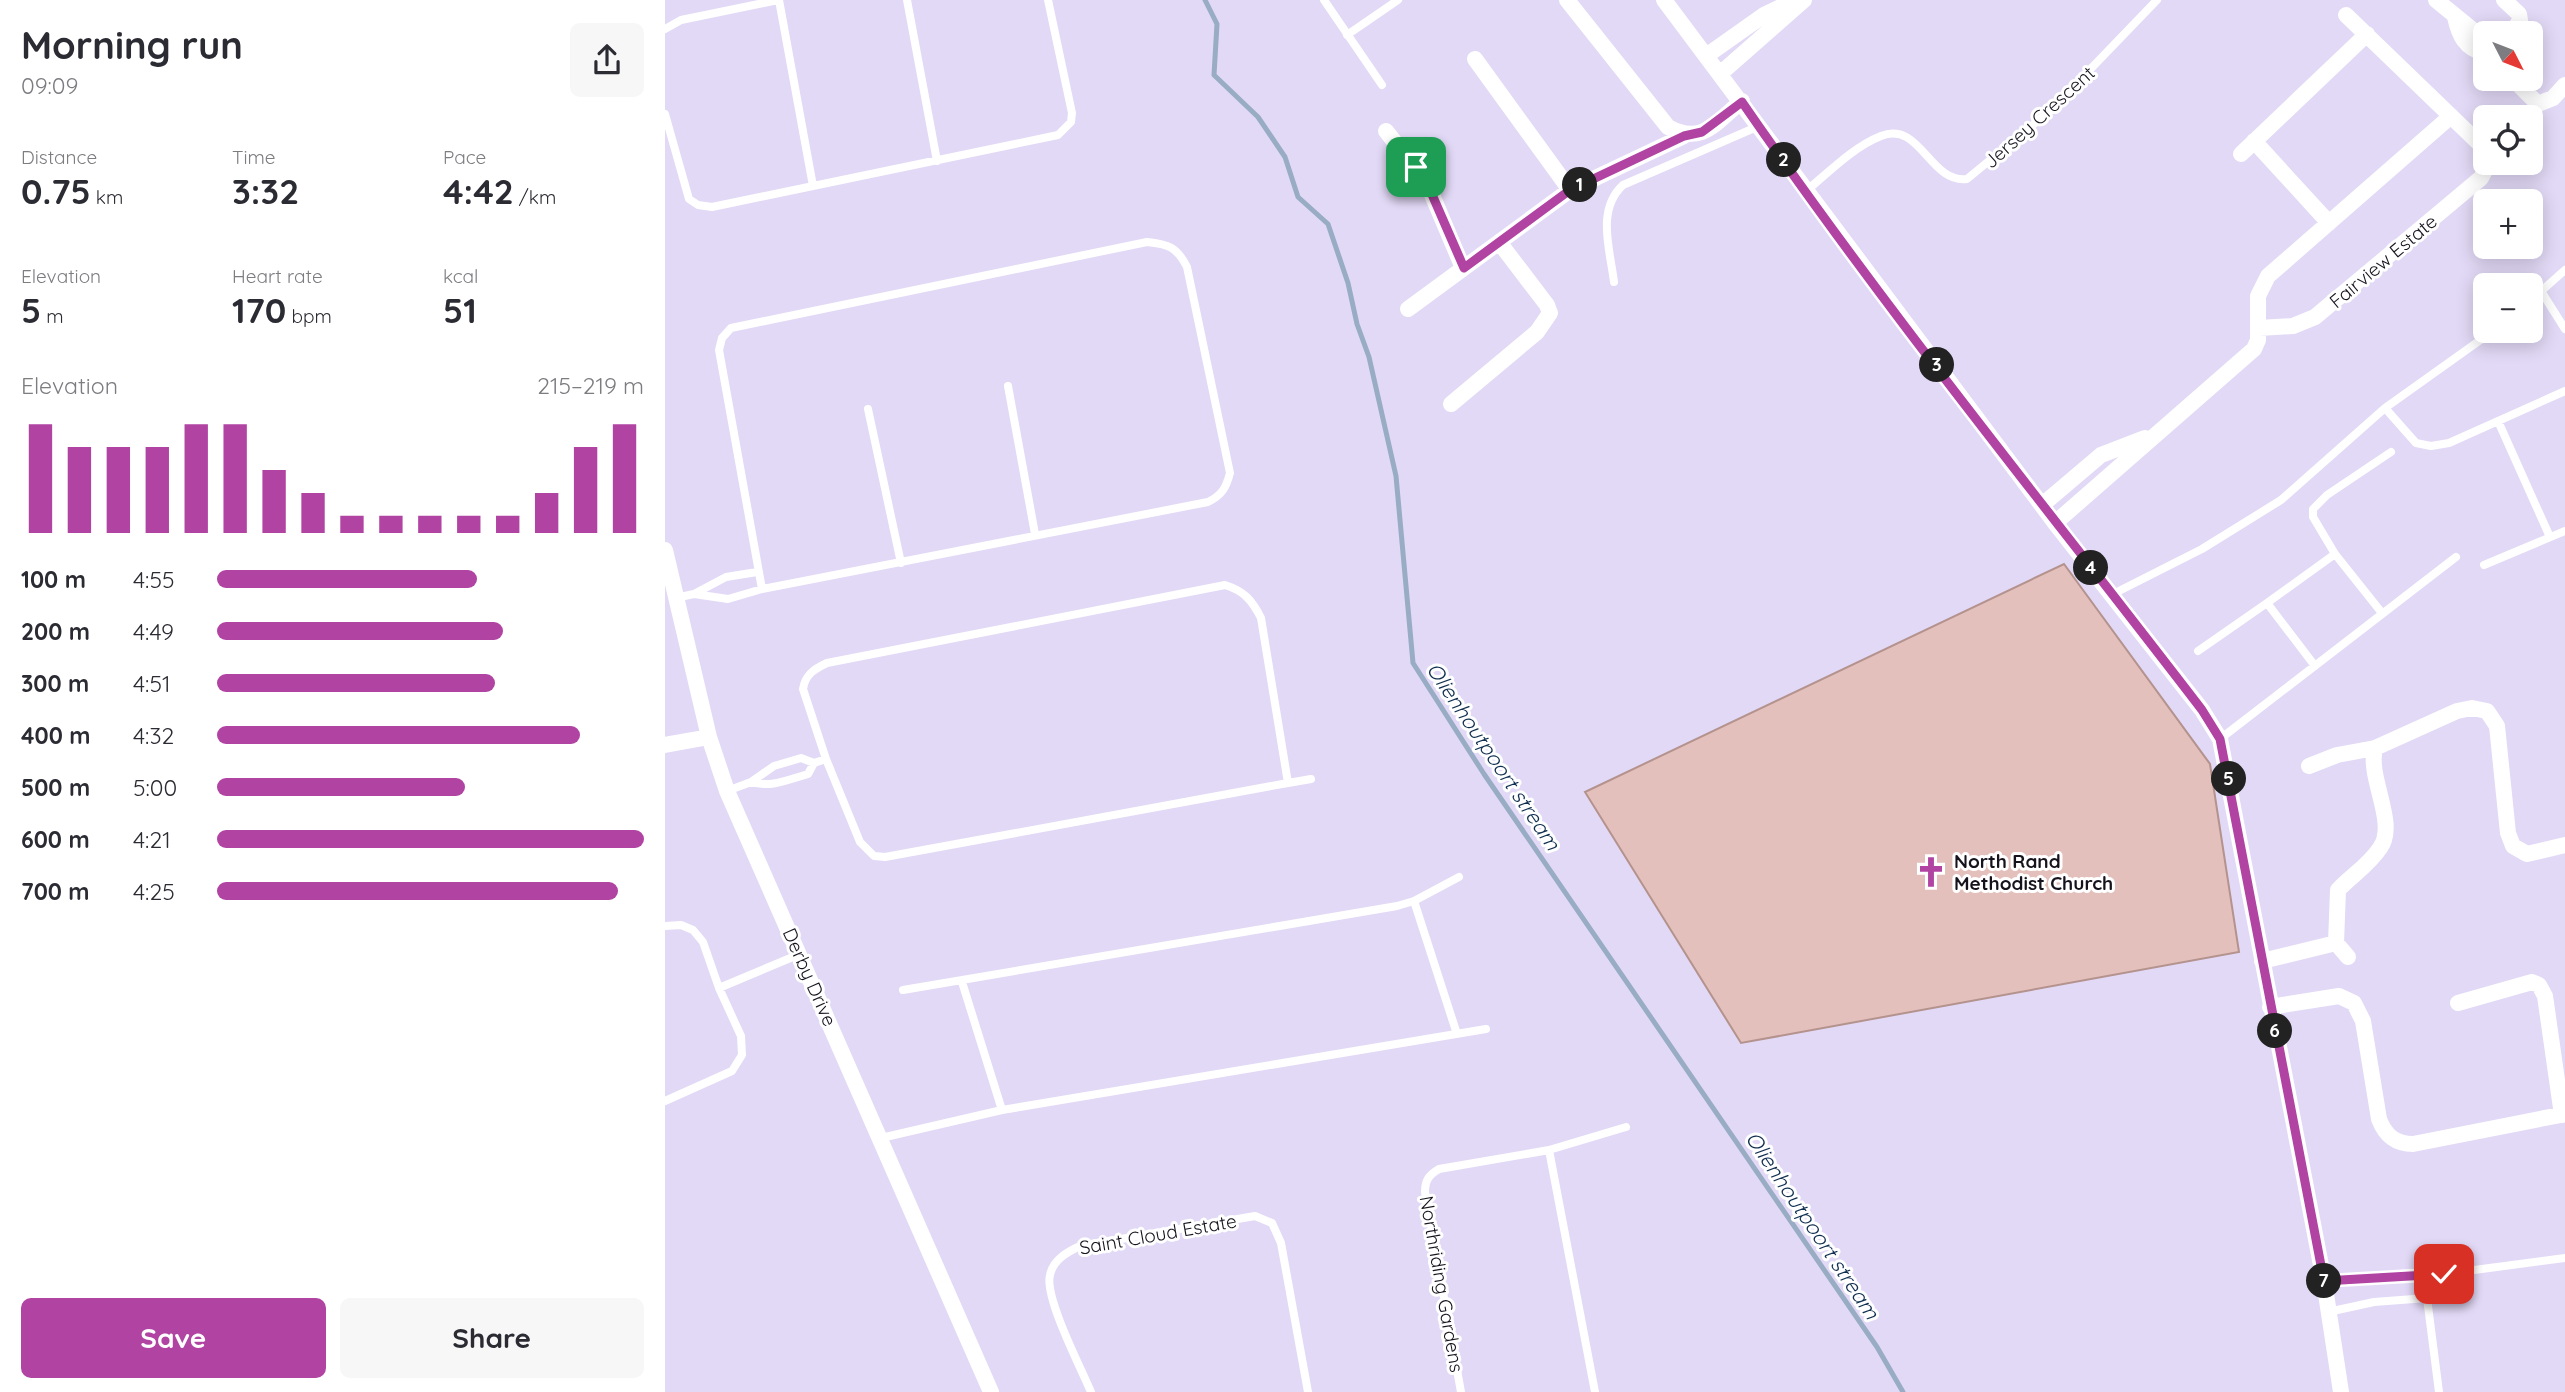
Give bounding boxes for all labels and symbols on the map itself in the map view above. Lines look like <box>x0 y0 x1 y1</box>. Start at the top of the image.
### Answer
north arrow <box>2473 21 2543 91</box>
street label: Jersey Crescent <box>1978 61 2100 173</box>
pin <box>1386 137 1446 197</box>
pin: 2 <box>1767 142 1801 178</box>
pin: 1 <box>1563 168 1597 202</box>
street label: Fairview Estate <box>2324 209 2442 313</box>
pin: 3 <box>1919 348 1955 382</box>
pin: 4 <box>2073 550 2109 586</box>
water label: Olienhoutpoort stream <box>1422 657 1567 855</box>
pin: 5 <box>2211 762 2247 796</box>
place label: North Rand Methodist Church <box>1954 849 2113 895</box>
church icon: North Rand Methodist Church <box>1914 855 1948 889</box>
street label: Derby Drive <box>778 924 842 1030</box>
pin: 6 <box>2257 1014 2293 1048</box>
water label: Olienhoutpoort stream <box>1741 1126 1886 1324</box>
street label: Northriding Gardens <box>1415 1194 1469 1374</box>
street label: Saint Cloud Estate <box>1078 1208 1238 1260</box>
pin <box>2414 1244 2474 1304</box>
pin: 7 <box>2307 1264 2341 1298</box>

